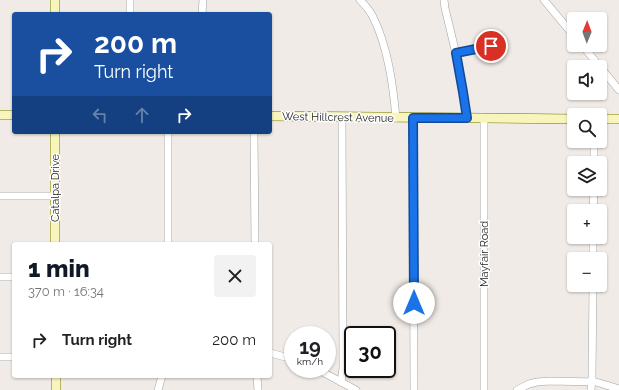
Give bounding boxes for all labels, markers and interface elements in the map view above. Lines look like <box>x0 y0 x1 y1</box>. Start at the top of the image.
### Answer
north arrow <box>567 12 607 52</box>
map controls <box>567 12 607 292</box>
text: 200 m <box>94 27 177 60</box>
icon: right <box>28 28 80 80</box>
pin <box>474 29 508 63</box>
icon: arrive <box>480 35 502 57</box>
button: sound <box>567 60 607 100</box>
text: Turn right <box>94 61 173 82</box>
icon: left <box>89 104 111 126</box>
icon: ahead <box>131 104 153 126</box>
icon: right <box>173 104 195 126</box>
button: search <box>567 108 607 148</box>
street label: West Hillcrest Avenue <box>282 110 395 125</box>
street label: Catalpa Drive <box>49 153 62 222</box>
button: layers <box>567 156 607 196</box>
button: + <box>567 204 607 244</box>
street label: Mayfair Road <box>478 221 491 287</box>
button: − <box>567 252 607 292</box>
text: 1 min <box>28 254 90 283</box>
button: close <box>214 255 256 297</box>
position arrow <box>393 282 435 324</box>
text: 370 m · 16:34 <box>28 284 104 299</box>
speed limit sign: 30 <box>344 326 396 378</box>
icon: right <box>28 329 50 351</box>
text: Turn right <box>62 331 132 349</box>
text: 200 m <box>212 331 256 349</box>
text: 19 <box>299 335 321 359</box>
text: km/h <box>297 356 323 367</box>

